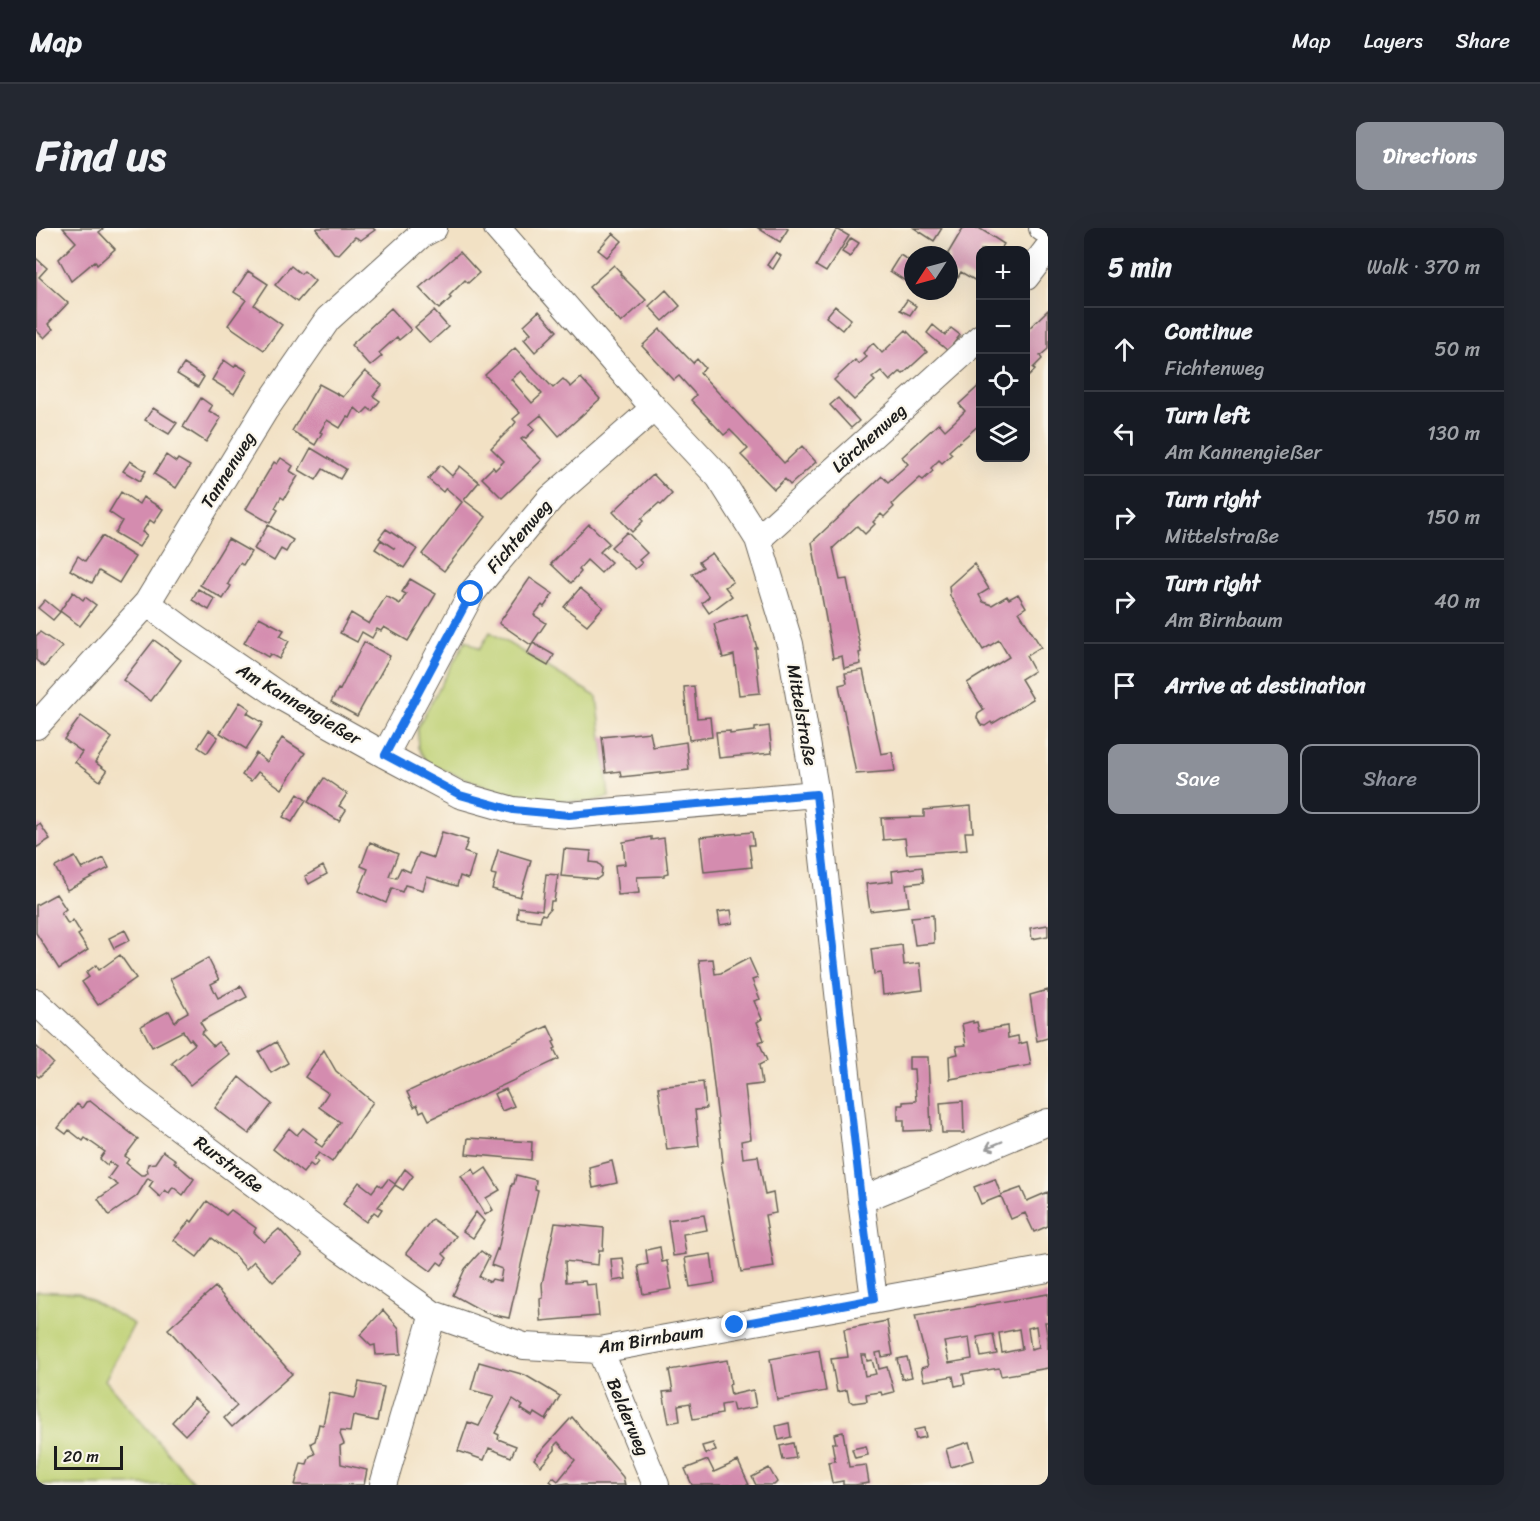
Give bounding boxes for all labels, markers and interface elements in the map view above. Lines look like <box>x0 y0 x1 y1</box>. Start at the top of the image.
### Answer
text: Map <box>30 17 82 66</box>
text: Map <box>1292 22 1331 60</box>
text: Layers <box>1364 22 1423 60</box>
text: Share <box>1456 22 1510 60</box>
text: Find us <box>36 119 166 193</box>
button: Directions <box>1356 122 1504 190</box>
text: 5 min <box>1108 244 1172 290</box>
north arrow <box>904 246 958 300</box>
map controls <box>976 246 1030 462</box>
button: + <box>976 246 1030 300</box>
text: Walk · 370 m <box>1367 250 1480 285</box>
button: − <box>976 300 1030 354</box>
text: Continue <box>1165 312 1253 351</box>
text: 50 m <box>1435 332 1480 367</box>
icon: ahead <box>1108 333 1141 366</box>
text: Fichtenweg <box>1165 351 1265 386</box>
button: locate <box>976 354 1030 408</box>
street label: Lärchenweg <box>824 395 914 481</box>
text: Turn left <box>1165 396 1250 435</box>
button: layers <box>976 408 1030 462</box>
text: 130 m <box>1427 416 1480 451</box>
icon: left <box>1108 417 1141 450</box>
street label: Tannenweg <box>192 425 264 515</box>
text: Am Kannengießer <box>1165 435 1322 470</box>
text: Turn right <box>1165 480 1260 519</box>
street label: Fichtenweg <box>478 491 560 581</box>
text: 150 m <box>1426 500 1480 535</box>
icon: right <box>1108 501 1141 534</box>
text: Mittelstraße <box>1165 519 1279 554</box>
text: Turn right <box>1165 564 1260 603</box>
route start <box>457 580 483 606</box>
text: 40 m <box>1434 584 1480 619</box>
icon: right <box>1108 585 1141 618</box>
text: Am Birnbaum <box>1165 603 1283 638</box>
street label: Am Kannengießer <box>229 653 369 755</box>
street label: Mittelstraße <box>777 662 827 768</box>
text: Arrive at destination <box>1165 666 1366 705</box>
icon: arrive <box>1108 669 1141 702</box>
button: Save <box>1108 744 1288 814</box>
button: Share <box>1300 744 1480 814</box>
street label: Rurstraße <box>187 1127 271 1201</box>
one-way arrow <box>985 1140 1003 1151</box>
route end <box>721 1311 747 1337</box>
street label: Am Birnbaum <box>595 1315 706 1363</box>
street label: Belderweg <box>597 1373 659 1461</box>
text: 20 m <box>63 1442 99 1471</box>
scale bar <box>54 1443 123 1470</box>

